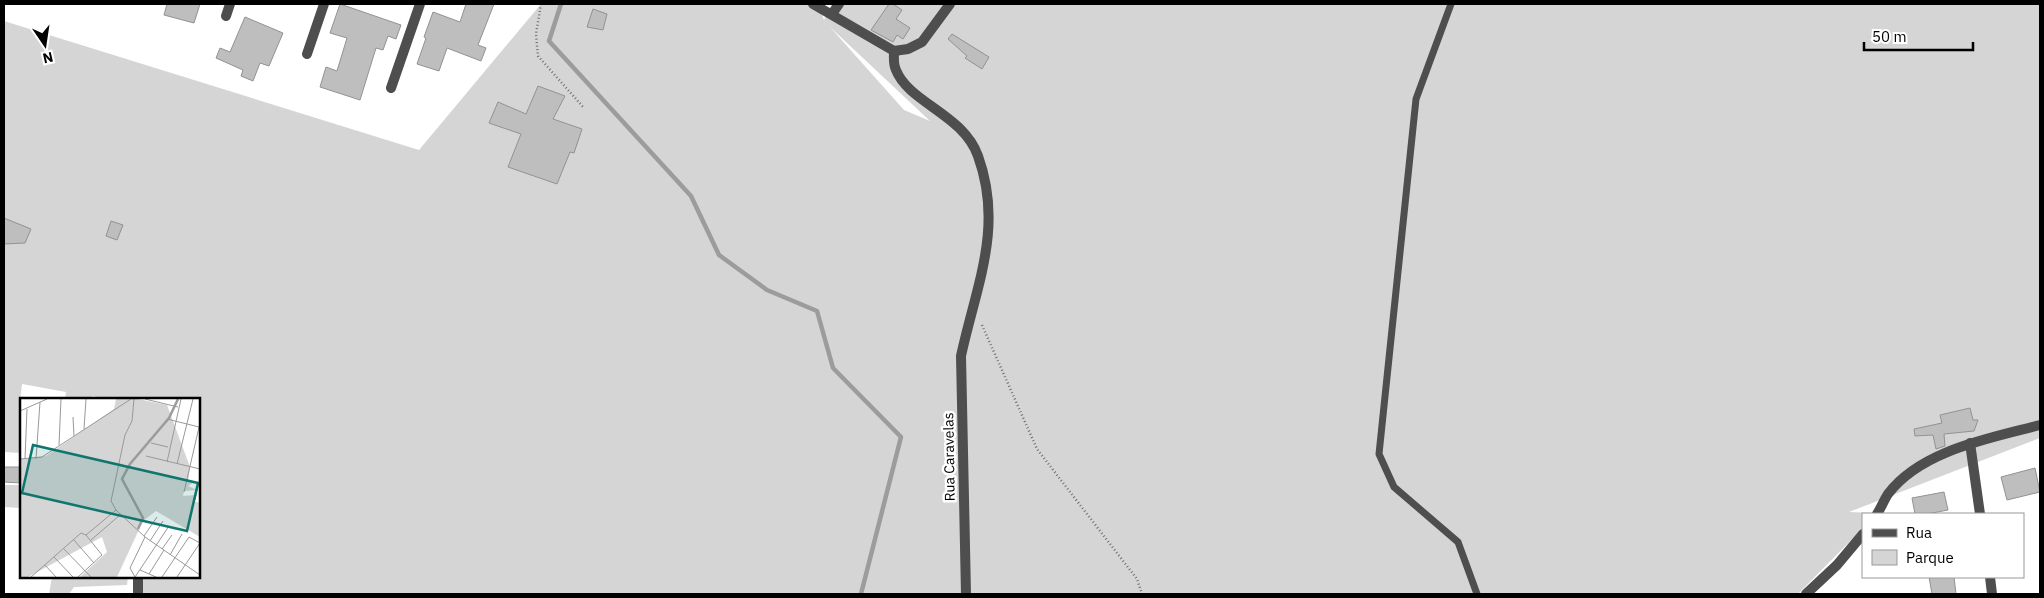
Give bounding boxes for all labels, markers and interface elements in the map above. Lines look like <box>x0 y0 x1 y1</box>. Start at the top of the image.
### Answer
north arrow <box>20 20 70 70</box>
scale bar <box>1864 20 1973 52</box>
text: 50 m <box>1872 27 1907 46</box>
text: N <box>41 48 55 68</box>
inset map <box>20 398 200 578</box>
street label: Rua Caravelas <box>939 412 959 502</box>
legend <box>1862 513 2024 578</box>
text: Rua <box>1906 523 1932 542</box>
text: Parque <box>1906 548 1954 567</box>

